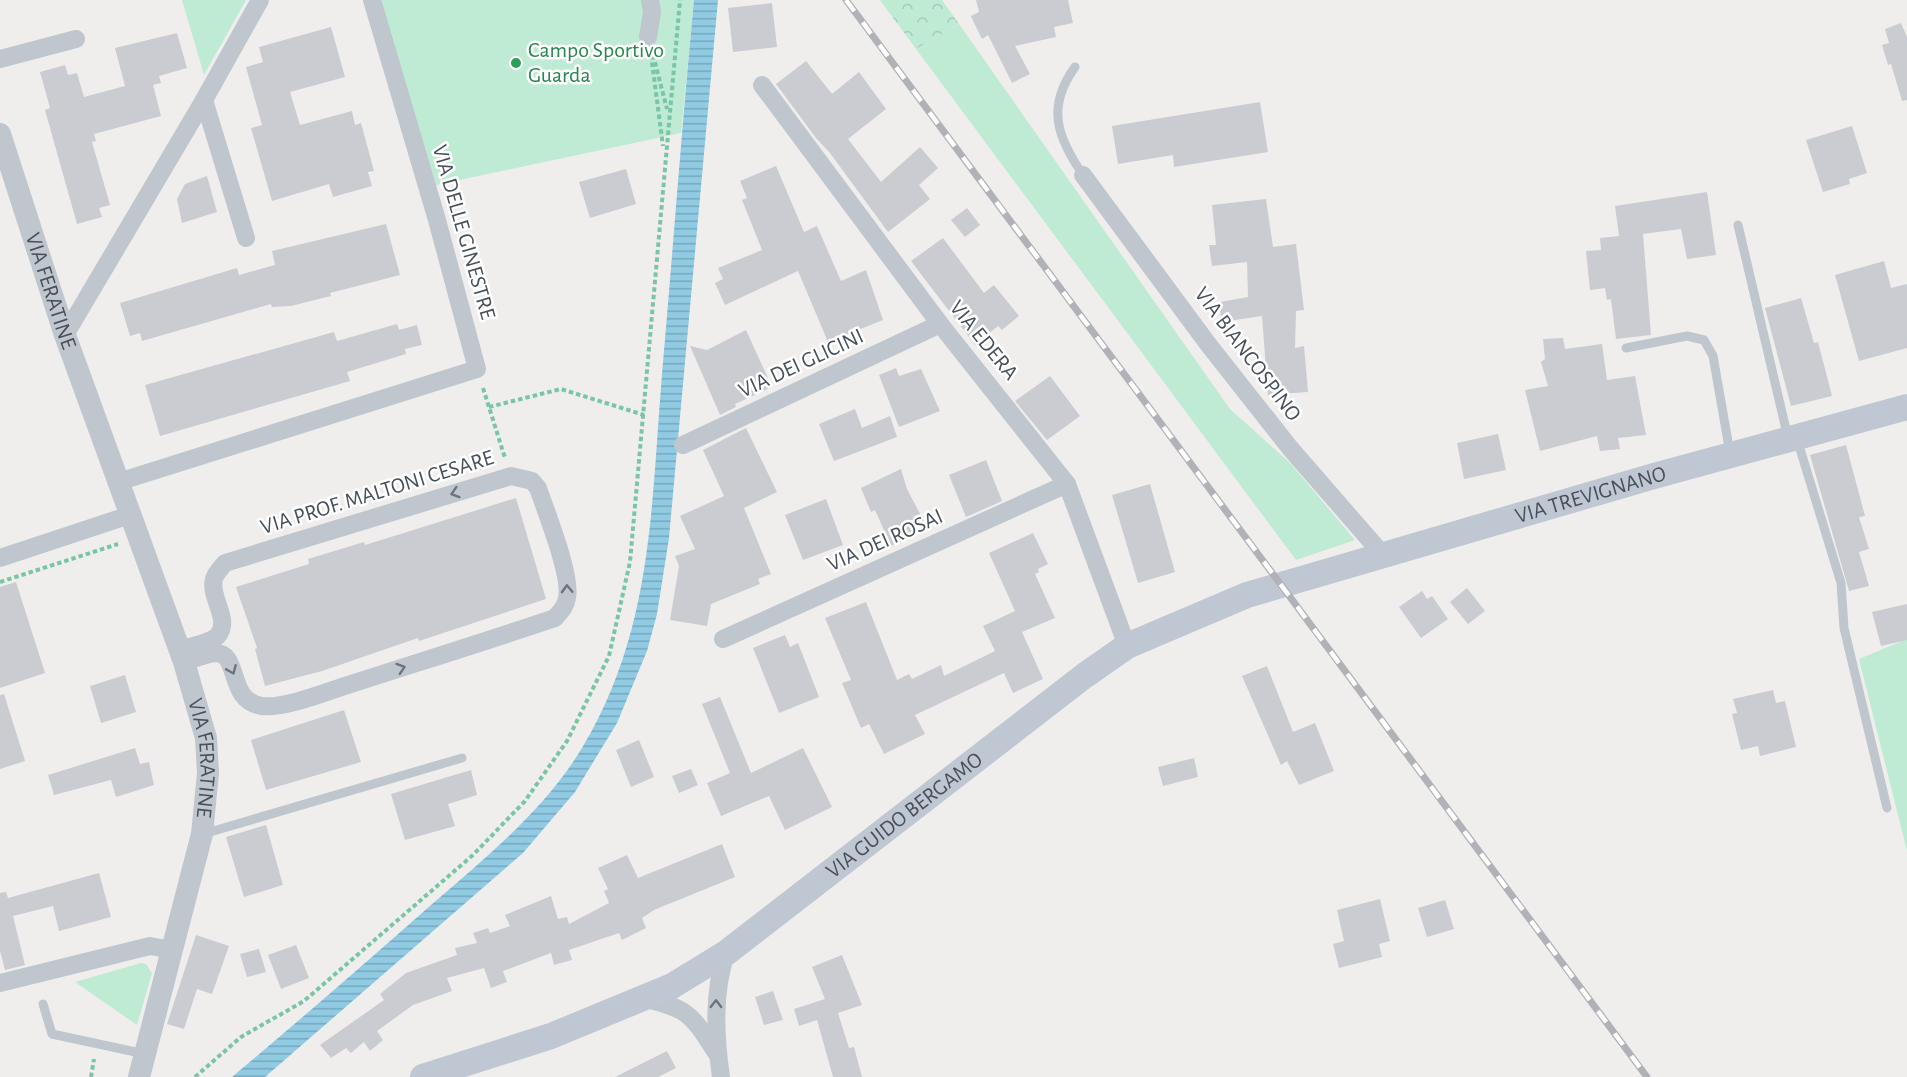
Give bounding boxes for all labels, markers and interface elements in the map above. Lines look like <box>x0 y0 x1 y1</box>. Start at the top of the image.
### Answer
place label: Campo Sportivo Guarda <box>528 39 664 86</box>
marker: Campo Sportivo Guarda <box>509 56 523 70</box>
street label: VIA DELLE GINESTRE <box>429 142 500 322</box>
street label: VIA FERATINE <box>22 230 80 352</box>
street label: VIA BIANCOSPINO <box>1191 283 1305 425</box>
street label: VIA EDERA <box>946 296 1023 384</box>
street label: VIA DEI GLICINI <box>735 324 867 402</box>
street label: VIA PROF. MALTONI CESARE <box>258 446 497 538</box>
street label: VIA TREVIGNANO <box>1513 462 1668 527</box>
one-way arrow <box>450 486 461 498</box>
street label: VIA DEI ROSAI <box>824 505 946 575</box>
one-way arrow <box>560 584 573 593</box>
one-way arrow <box>395 662 406 675</box>
one-way arrow <box>225 663 237 674</box>
street label: VIA FERATINE <box>184 696 219 819</box>
street label: VIA GUIDO BERGAMO <box>822 748 987 882</box>
one-way arrow <box>710 999 723 1008</box>

